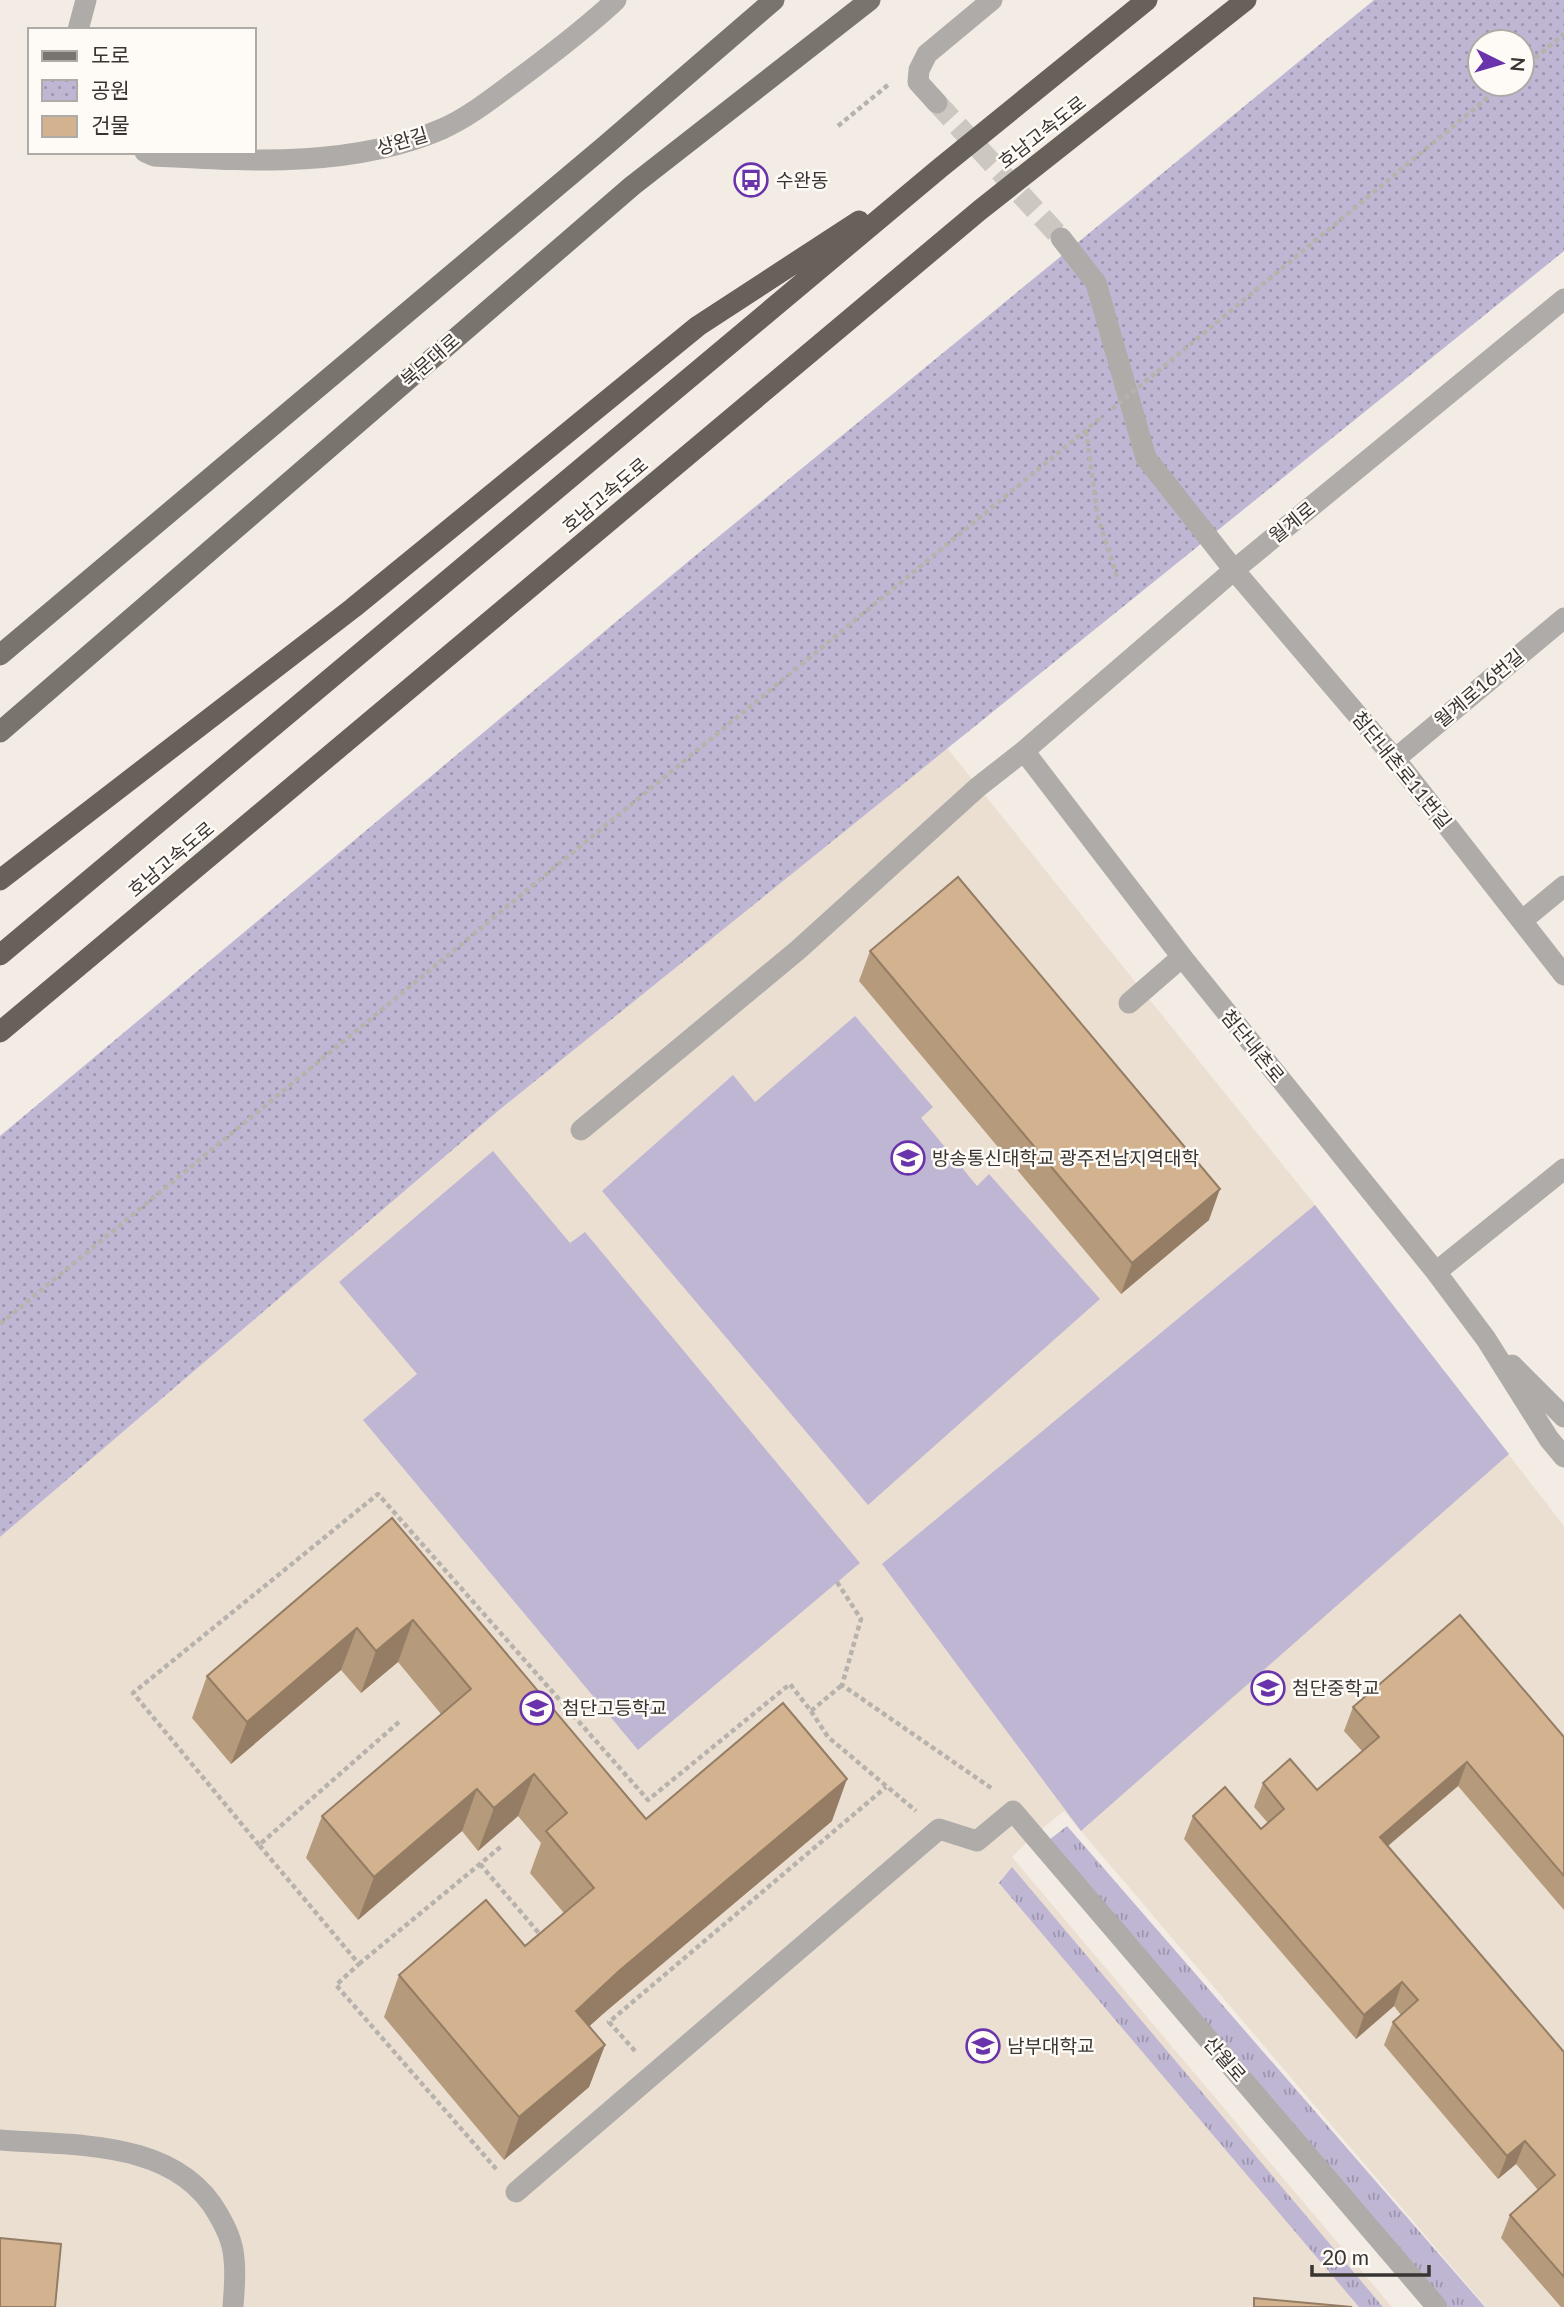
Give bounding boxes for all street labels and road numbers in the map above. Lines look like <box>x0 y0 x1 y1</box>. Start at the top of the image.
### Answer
street label: 호남고속도로 <box>993 90 1090 173</box>
street label: 상완길 <box>373 122 430 159</box>
street label: 북문대로 <box>396 328 464 391</box>
street label: 호남고속도로 <box>557 452 652 537</box>
street label: 월계로 <box>1264 496 1319 547</box>
street label: 월계로16번길 <box>1429 644 1528 732</box>
street label: 첨단내촌로11번길 <box>1348 706 1457 833</box>
street label: 호남고속도로 <box>123 816 218 901</box>
street label: 첨단내촌로 <box>1217 1004 1290 1087</box>
street label: 산월로 <box>1199 2031 1251 2086</box>

